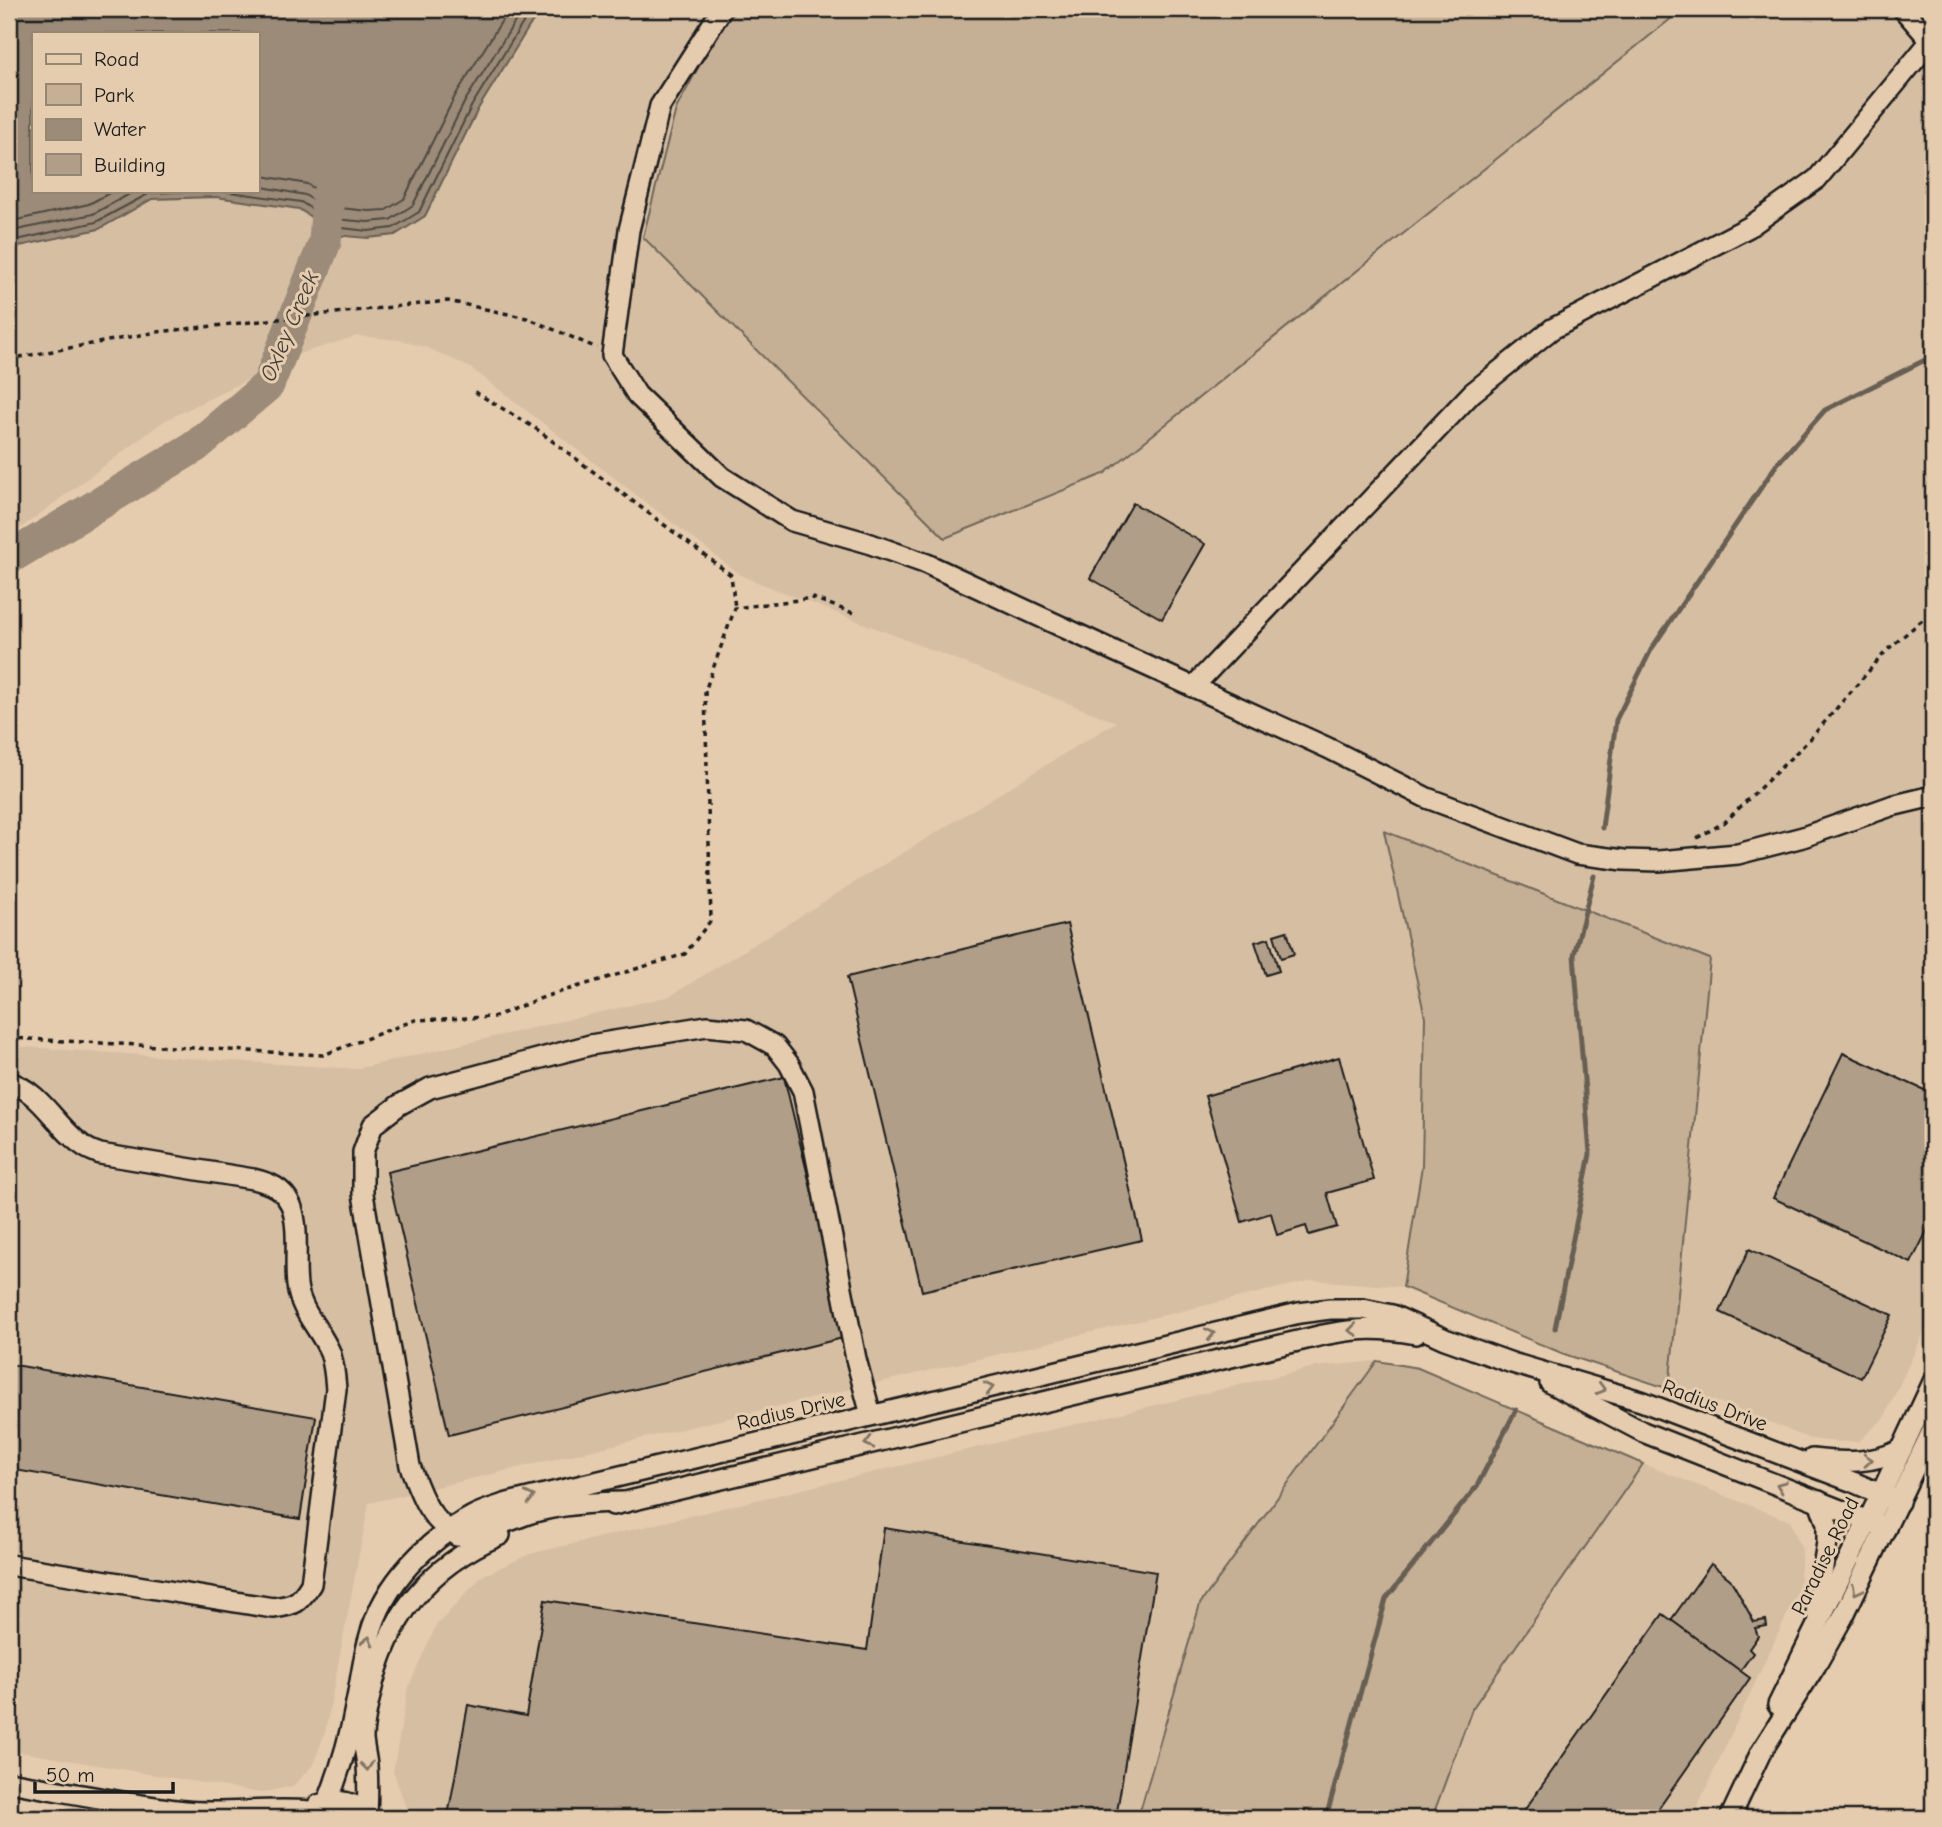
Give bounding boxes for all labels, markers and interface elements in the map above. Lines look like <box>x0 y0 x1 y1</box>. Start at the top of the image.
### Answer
legend <box>32 32 259 192</box>
text: Road <box>94 47 139 71</box>
text: Park <box>94 83 134 107</box>
text: Water <box>94 117 147 141</box>
text: Building <box>94 153 166 177</box>
water label: Oxley Creek <box>254 266 325 385</box>
one-way arrow <box>1347 1323 1359 1338</box>
one-way arrow <box>1204 1328 1216 1342</box>
street label: Radius Drive <box>1659 1374 1771 1436</box>
one-way arrow <box>1594 1380 1606 1395</box>
one-way arrow <box>983 1382 995 1396</box>
street label: Radius Drive <box>734 1387 848 1435</box>
one-way arrow <box>863 1435 875 1449</box>
one-way arrow <box>1863 1453 1874 1468</box>
one-way arrow <box>1776 1481 1788 1495</box>
one-way arrow <box>523 1491 535 1505</box>
street label: Paradise Road <box>1786 1493 1864 1619</box>
one-way arrow <box>1852 1583 1866 1595</box>
one-way arrow <box>360 1635 375 1647</box>
scale bar <box>35 1750 173 1794</box>
one-way arrow <box>359 1761 374 1772</box>
text: 50 m <box>46 1763 95 1787</box>

